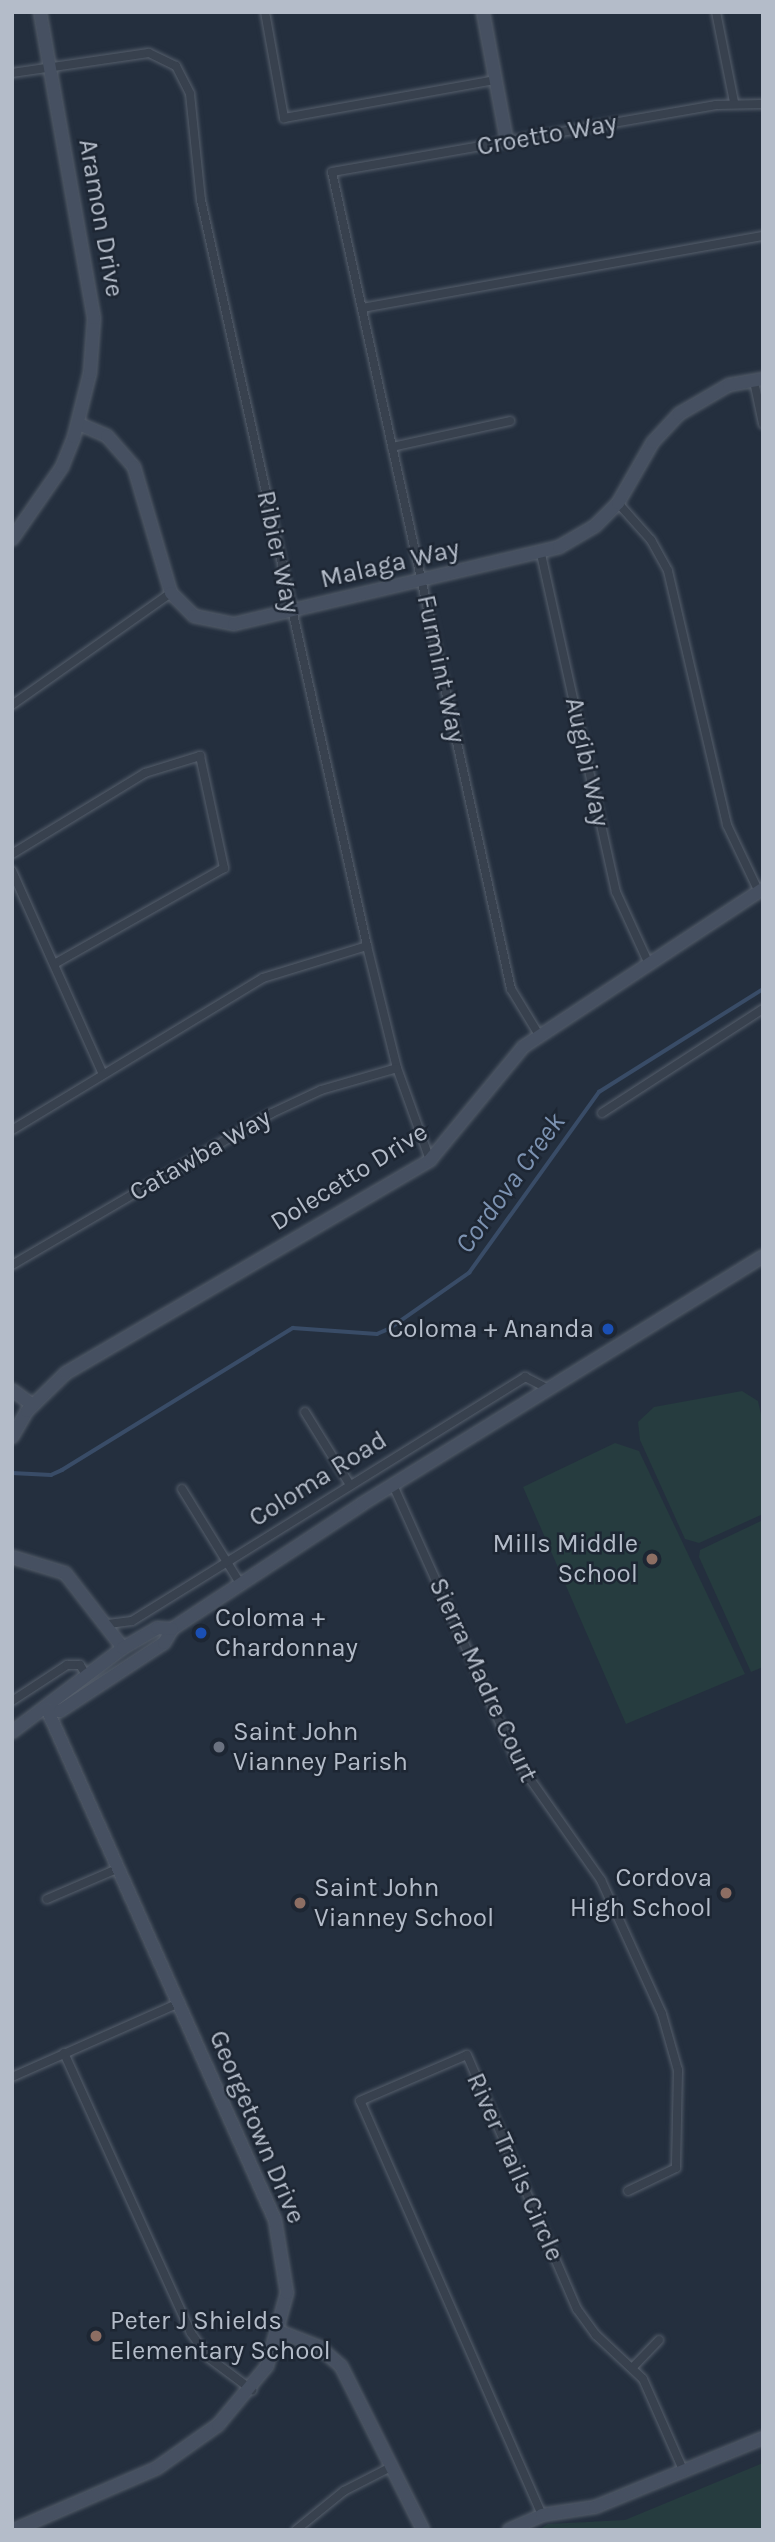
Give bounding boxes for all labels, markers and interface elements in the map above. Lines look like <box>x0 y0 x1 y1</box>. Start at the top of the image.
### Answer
street label: Croetto Way <box>475 107 619 163</box>
street label: Aramon Drive <box>72 137 130 299</box>
street label: Ribier Way <box>250 488 306 616</box>
street label: Malaga Way <box>317 533 463 595</box>
street label: Furmint Way <box>410 592 472 746</box>
street label: Augibi Way <box>558 695 616 829</box>
street label: Catawba Way <box>124 1102 276 1208</box>
water label: Cordova Creek <box>448 1106 572 1260</box>
street label: Dolecetto Drive <box>265 1116 433 1238</box>
place label: Coloma + Ananda <box>387 1313 594 1345</box>
marker: Coloma + Ananda <box>600 1321 616 1337</box>
street label: Coloma Road <box>243 1424 393 1534</box>
place label: Mills Middle School <box>493 1528 638 1590</box>
marker: Mills Middle School <box>644 1551 660 1567</box>
street label: Sierra Madre Court <box>422 1573 544 1787</box>
place label: Coloma + Chardonnay <box>215 1602 358 1664</box>
marker: Coloma + Chardonnay <box>193 1625 209 1641</box>
place label: Saint John Vianney Parish <box>233 1716 408 1778</box>
marker: Saint John Vianney Parish <box>211 1739 227 1755</box>
place label: Cordova High School <box>570 1862 712 1924</box>
place label: Saint John Vianney School <box>314 1872 494 1934</box>
marker: Cordova High School <box>718 1885 734 1901</box>
marker: Saint John Vianney School <box>292 1895 308 1911</box>
street label: Georgetown Drive <box>202 2026 312 2228</box>
street label: River Trails Circle <box>460 2068 570 2266</box>
place label: Peter J Shields Elementary School <box>110 2305 331 2366</box>
marker: Peter J Shields Elementary School <box>88 2328 104 2344</box>

